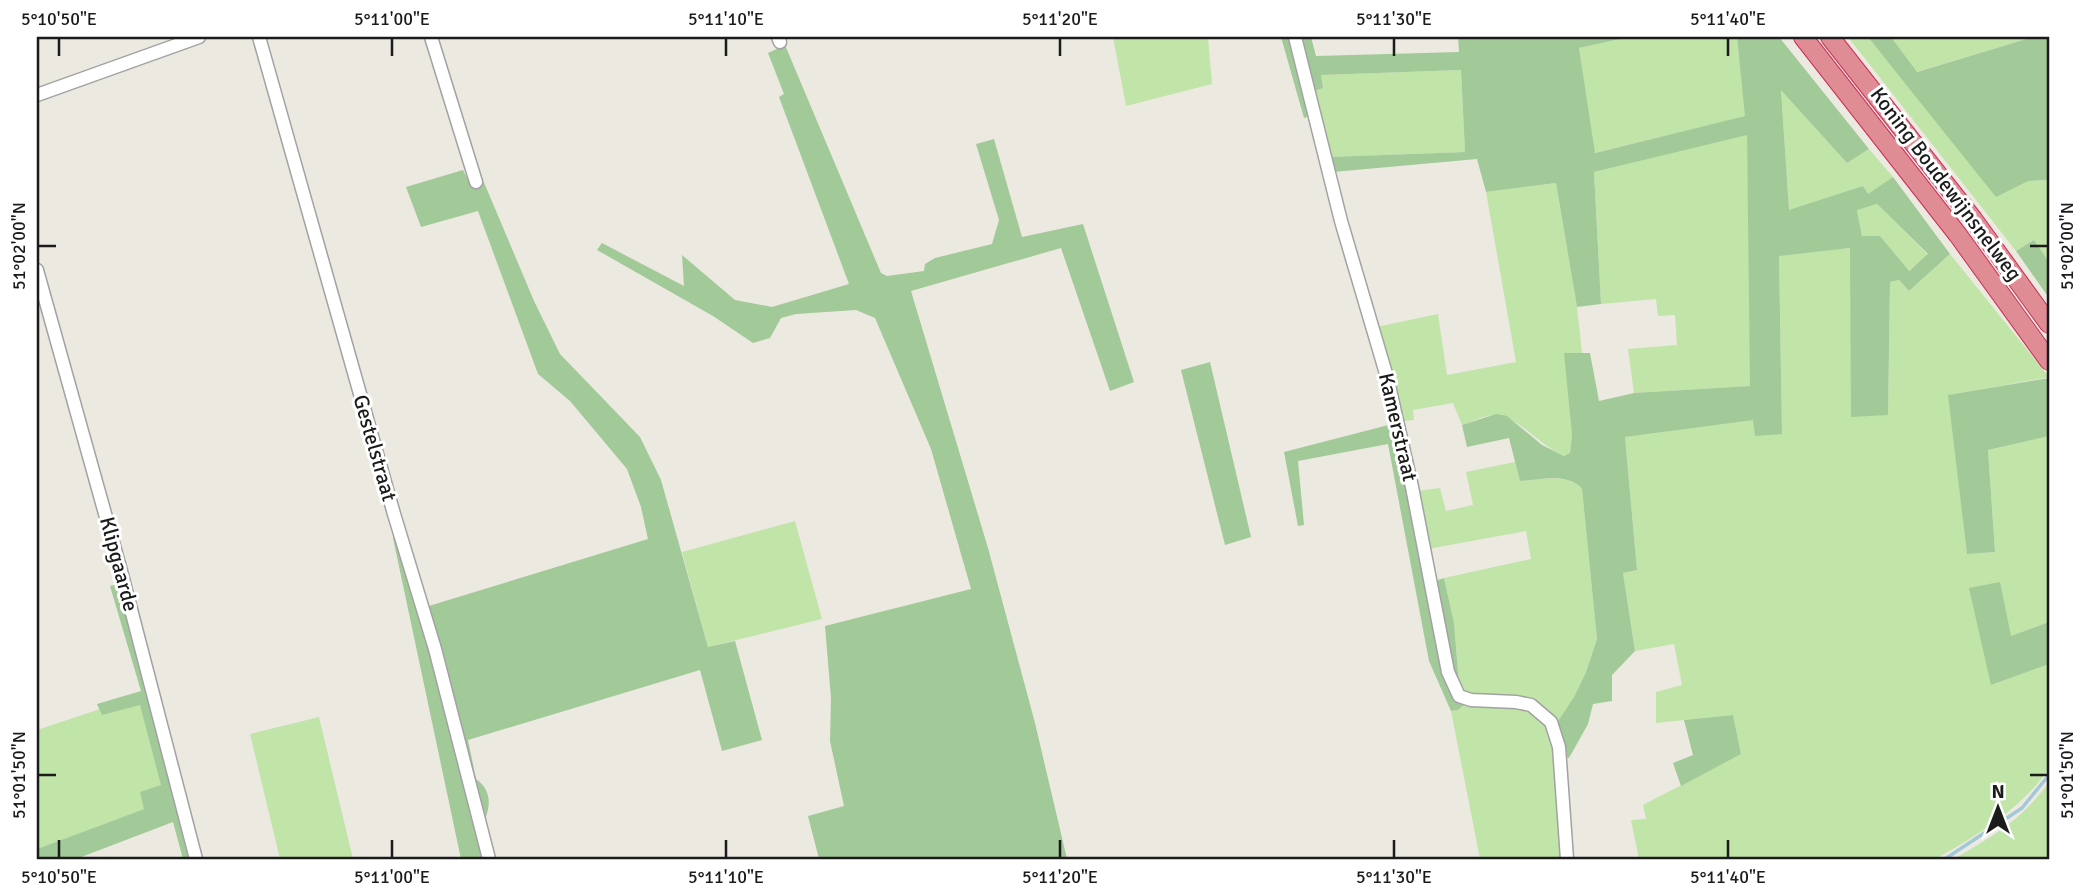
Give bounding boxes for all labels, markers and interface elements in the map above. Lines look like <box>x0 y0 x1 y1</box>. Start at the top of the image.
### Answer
text: 5°10'50"E <box>21 8 97 30</box>
text: 5°11'00"E <box>354 8 430 30</box>
text: 5°11'10"E <box>688 8 764 30</box>
text: 5°11'20"E <box>1022 8 1098 30</box>
text: 5°11'30"E <box>1356 8 1432 30</box>
text: 5°11'40"E <box>1690 8 1766 30</box>
street label: Koning Boudewijnsnelweg <box>1865 82 2027 286</box>
text: 51°02'00"N <box>8 202 30 290</box>
text: 51°02'00"N <box>2056 202 2078 290</box>
street label: Kamerstraat <box>1373 370 1423 484</box>
street label: Gestelstraat <box>347 392 403 504</box>
street label: Klipgaarde <box>94 514 144 614</box>
text: 51°01'50"N <box>8 731 30 819</box>
text: 51°01'50"N <box>2056 731 2078 819</box>
north arrow <box>1964 774 2034 844</box>
text: N <box>1991 780 2005 804</box>
text: 5°10'50"E <box>21 866 97 888</box>
text: 5°11'00"E <box>354 866 430 888</box>
text: 5°11'10"E <box>688 866 764 888</box>
text: 5°11'20"E <box>1022 866 1098 888</box>
text: 5°11'30"E <box>1356 866 1432 888</box>
text: 5°11'40"E <box>1690 866 1766 888</box>

